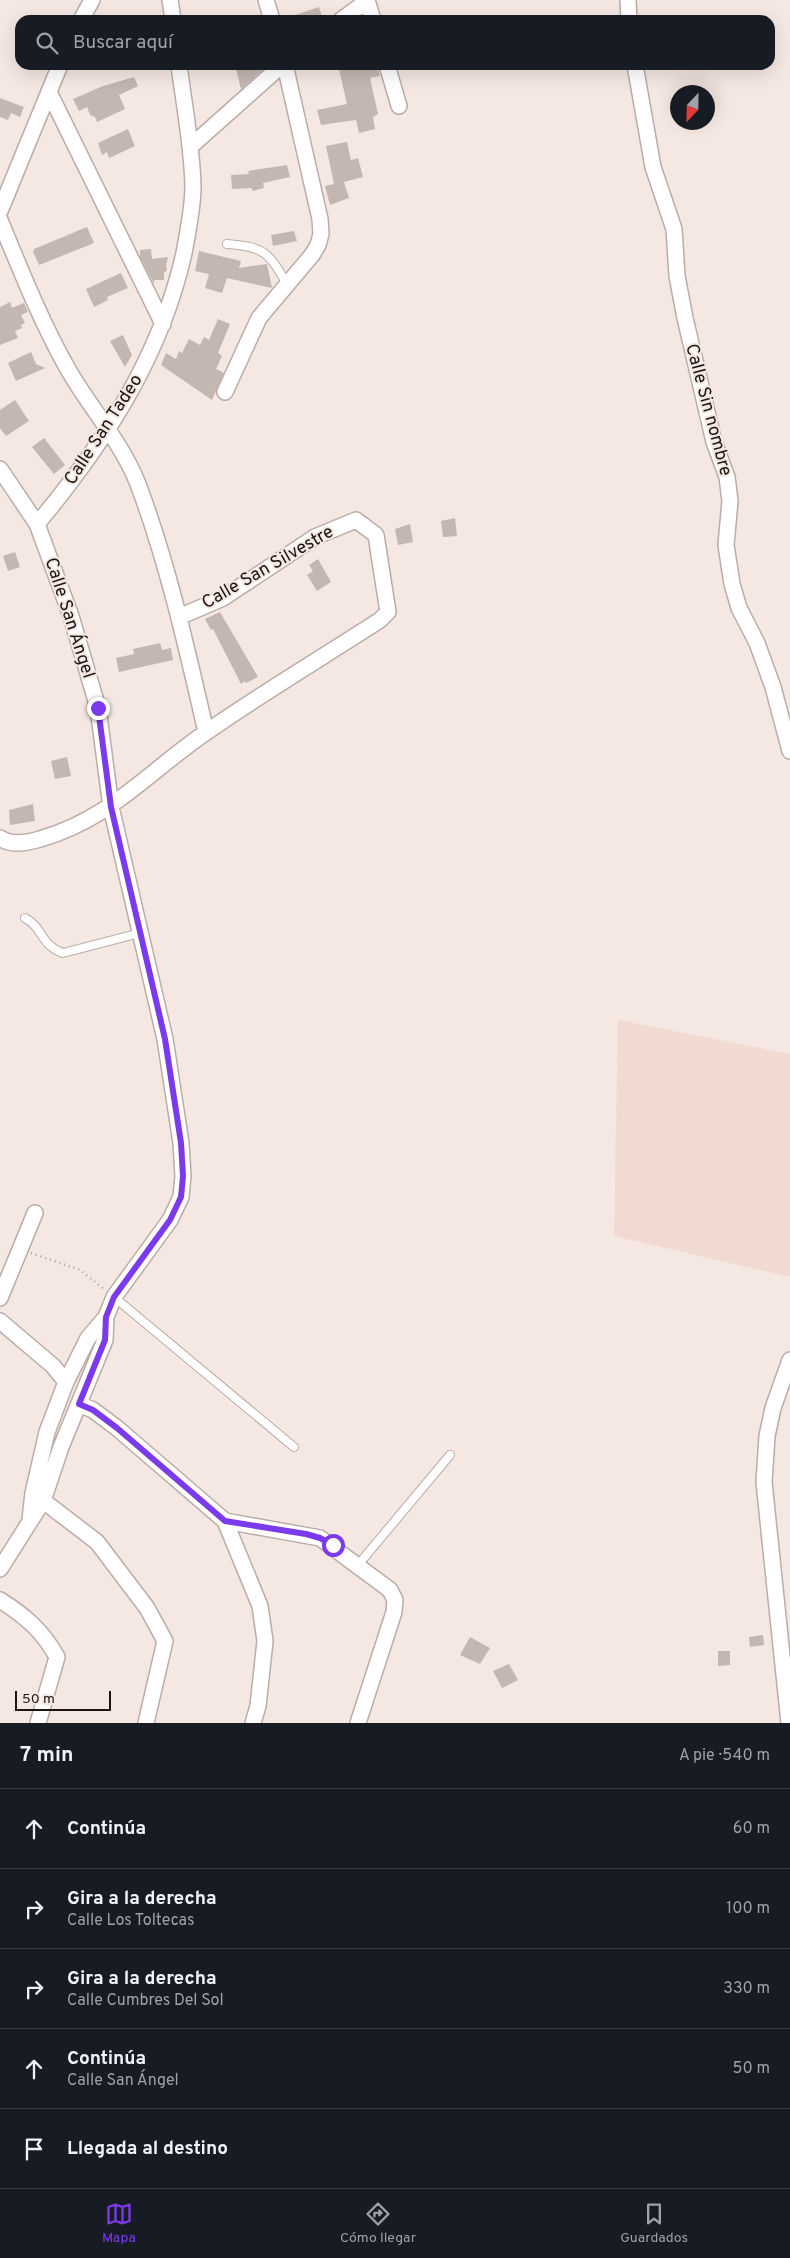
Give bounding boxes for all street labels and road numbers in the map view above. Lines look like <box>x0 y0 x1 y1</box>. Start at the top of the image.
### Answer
street label: Calle Sin nombre <box>679 341 737 479</box>
street label: Calle San Tadeo <box>60 370 148 490</box>
street label: Calle San Silvestre <box>198 521 338 615</box>
street label: Calle San Ángel <box>39 554 101 681</box>

